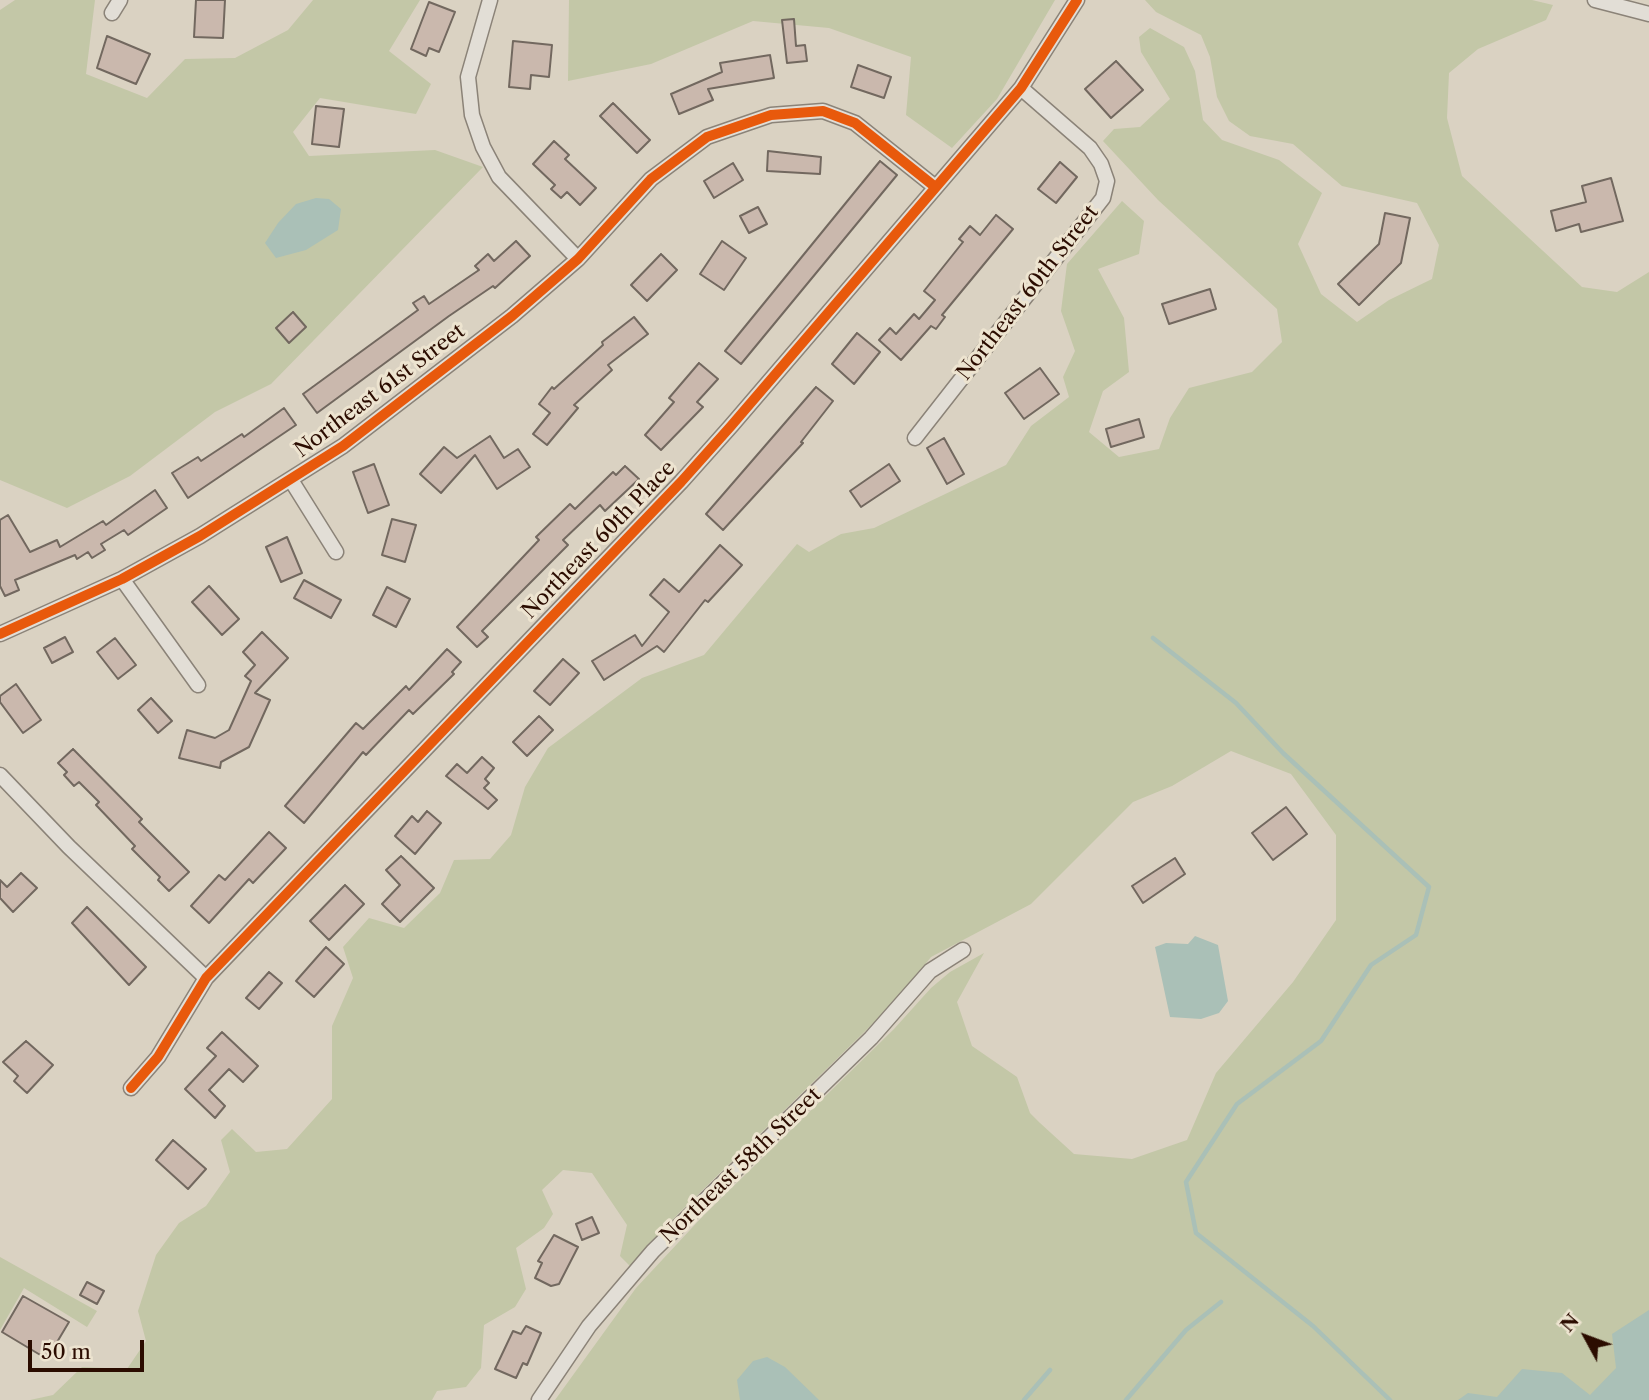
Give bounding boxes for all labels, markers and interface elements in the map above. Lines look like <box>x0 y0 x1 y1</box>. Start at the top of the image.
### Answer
street label: Northeast 60th Street <box>952 200 1104 386</box>
street label: Northeast 61st Street <box>290 319 470 463</box>
street label: Northeast 60th Place <box>517 456 681 624</box>
street label: Northeast 58th Street <box>655 1083 827 1249</box>
north arrow <box>1551 1302 1621 1372</box>
text: N <box>1556 1309 1584 1337</box>
scale bar <box>32 1326 147 1370</box>
text: 50 m <box>41 1339 91 1364</box>

